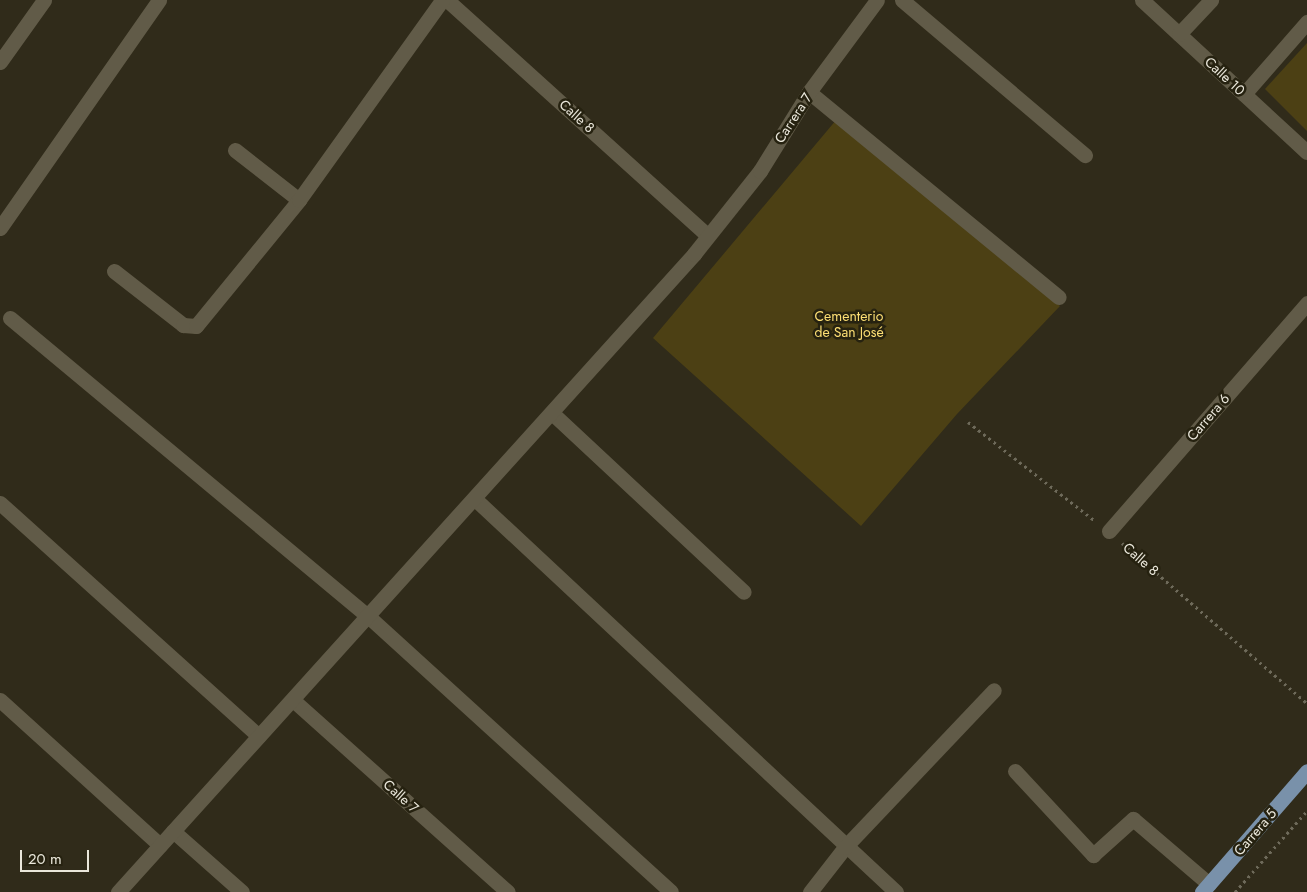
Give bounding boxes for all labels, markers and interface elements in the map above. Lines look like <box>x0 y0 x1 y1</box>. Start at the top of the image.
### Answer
street label: Calle 10 <box>1201 53 1249 99</box>
street label: Carrera 7 <box>771 90 815 146</box>
street label: Calle 8 <box>556 96 598 136</box>
park label: Cementerio de San José <box>814 308 884 341</box>
street label: Carrera 6 <box>1183 390 1233 444</box>
street label: Calle 8 <box>1120 539 1162 579</box>
street label: Calle 7 <box>380 776 422 816</box>
street label: Carrera 5 <box>1230 805 1280 859</box>
scale bar <box>22 840 91 872</box>
text: 20 m <box>28 848 62 870</box>

